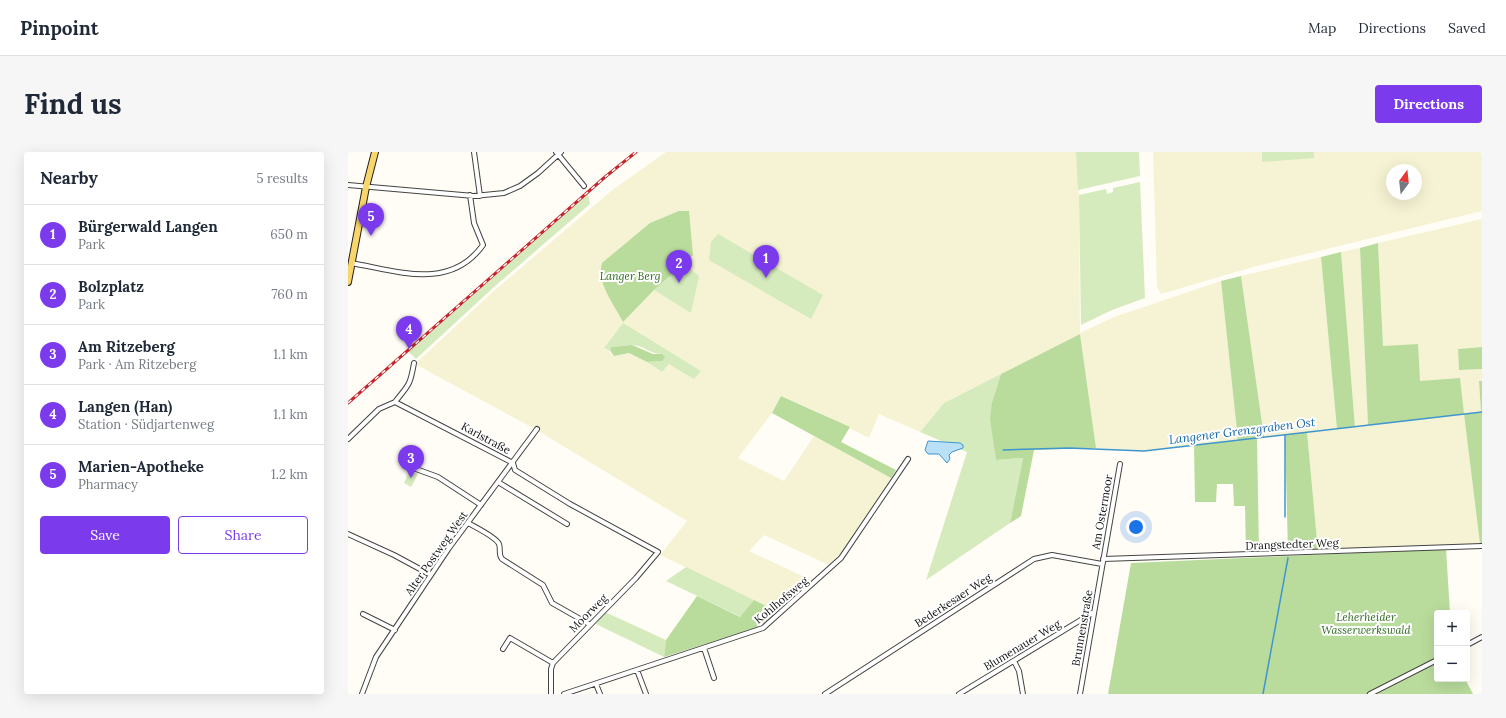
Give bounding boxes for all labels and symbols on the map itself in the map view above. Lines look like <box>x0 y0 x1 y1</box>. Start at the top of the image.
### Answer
north arrow <box>1386 164 1422 200</box>
pin: 5 <box>358 203 384 236</box>
pin: 1 <box>753 245 779 278</box>
pin: 2 <box>666 250 692 283</box>
park label: Langer Berg <box>600 269 661 283</box>
pin: 4 <box>396 316 422 349</box>
water label: Langener Grenzgraben Ost <box>1168 414 1316 447</box>
street label: Karlstraße <box>459 419 513 457</box>
pin: 3 <box>398 445 424 478</box>
street label: Am Ostermoor <box>1088 473 1116 552</box>
street label: Alter Postweg West <box>401 508 471 599</box>
your location <box>1126 517 1146 537</box>
street label: Drangstedter Weg <box>1245 535 1340 553</box>
street label: Bederkesaer Weg <box>912 569 995 630</box>
street label: Kohlhofsweg <box>751 573 811 627</box>
street label: Brunnenstraße <box>1068 589 1096 667</box>
street label: Moorweg <box>566 590 611 635</box>
park label: Leherheider Wasserwerkswald <box>1321 610 1412 637</box>
street label: Blumenauer Weg <box>981 616 1064 673</box>

